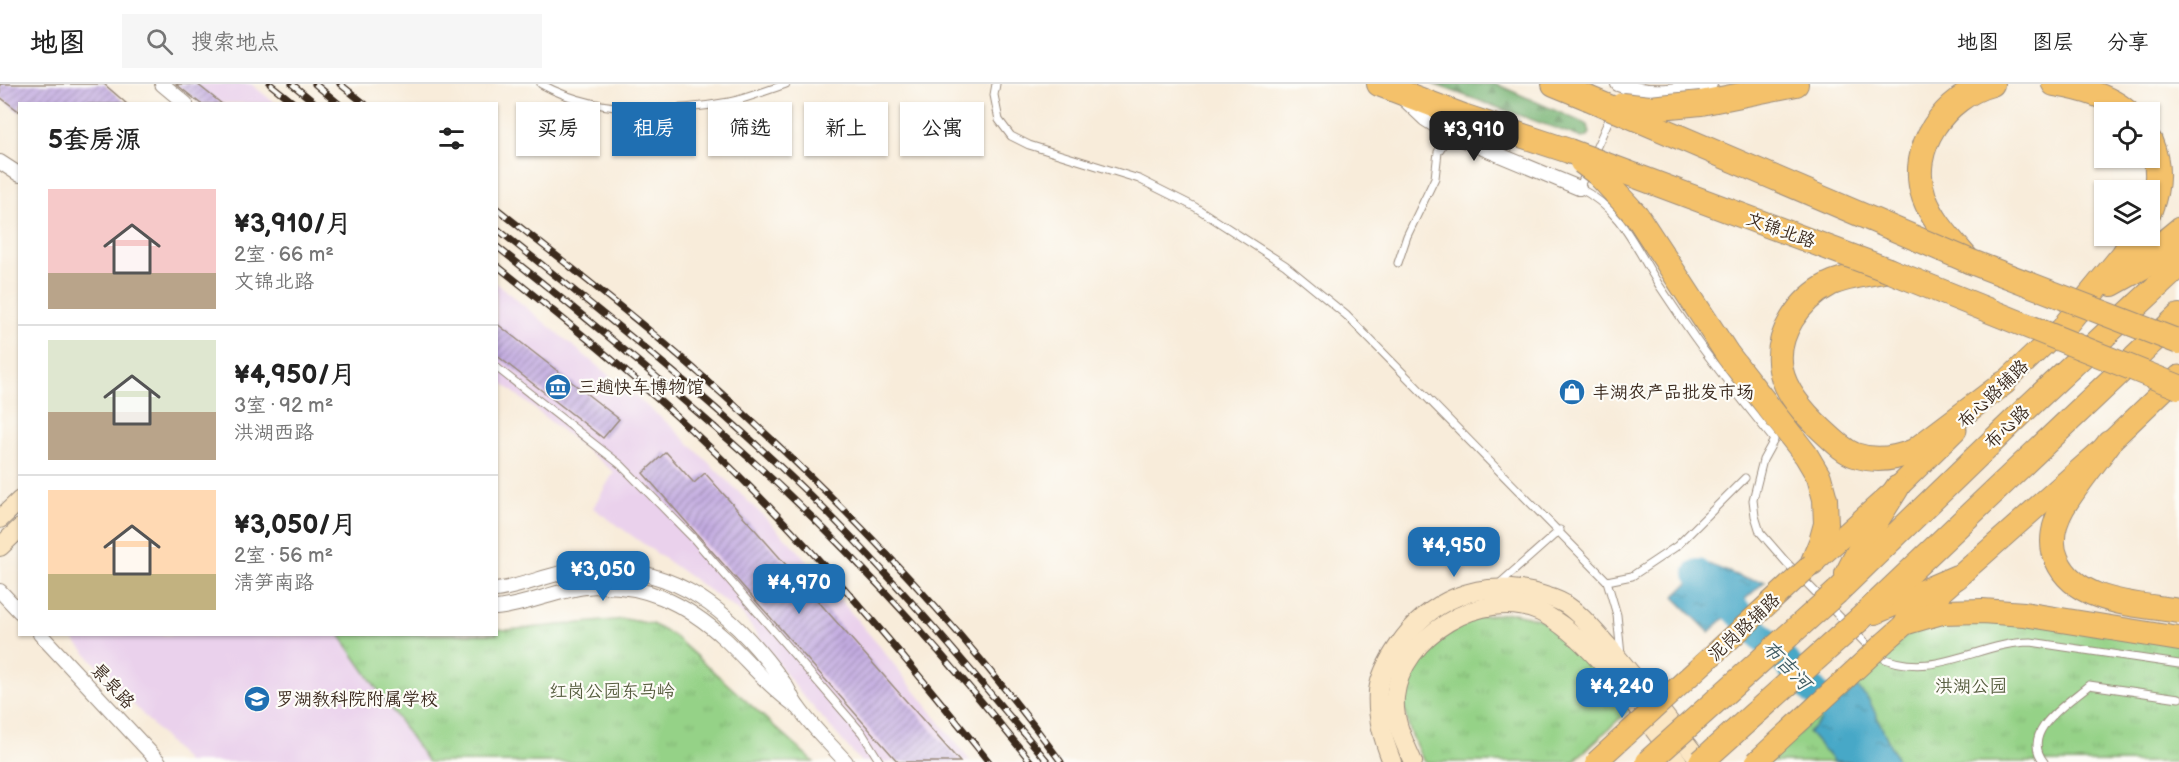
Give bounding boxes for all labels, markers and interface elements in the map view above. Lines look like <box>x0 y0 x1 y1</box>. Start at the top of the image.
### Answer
search box <box>122 14 542 68</box>
icon: search <box>143 25 176 58</box>
text: 地图 <box>30 27 86 60</box>
text: 搜索地点 <box>191 29 279 56</box>
text: 地图 <box>1957 30 1999 55</box>
text: 图层 <box>2032 30 2074 55</box>
text: 分享 <box>2107 30 2149 55</box>
chip: 买房 <box>516 102 600 156</box>
chip: 租房 <box>612 102 696 156</box>
chip: 筛选 <box>708 102 792 156</box>
chip: 新上 <box>804 102 888 156</box>
chip: 公寓 <box>900 102 984 156</box>
map controls <box>2094 102 2160 246</box>
button: locate <box>2094 102 2160 168</box>
pin: ¥3,910 <box>1425 111 1523 162</box>
text: ¥3,910 <box>1443 118 1505 142</box>
icon: filters <box>435 122 468 155</box>
text: 5套房源 <box>48 125 141 156</box>
button: layers <box>2094 180 2160 246</box>
street label: 文锦北路 <box>1743 208 1818 253</box>
text: ¥3,910/月 <box>234 209 352 240</box>
icon: home <box>96 213 168 285</box>
text: 2室 · 66 m² <box>234 243 334 267</box>
text: 文锦北路 <box>234 270 314 294</box>
street label: 布心路辅路 <box>1953 355 2033 433</box>
text: ¥4,950/月 <box>234 360 356 391</box>
icon: home <box>96 364 168 436</box>
museum icon: 三趟快车博物馆 <box>543 372 573 402</box>
place label: 三趟快车博物馆 <box>578 377 704 398</box>
shop icon: 丰湖农产品批发市场 <box>1557 377 1587 407</box>
place label: 丰湖农产品批发市场 <box>1592 382 1754 403</box>
text: 3室 · 92 m² <box>234 394 333 418</box>
street label: 布心路 <box>1980 400 2034 454</box>
text: 洪湖西路 <box>234 421 314 445</box>
text: ¥3,050/月 <box>234 510 357 541</box>
icon: home <box>96 514 168 586</box>
pin: ¥4,950 <box>1405 527 1503 578</box>
text: ¥4,950 <box>1422 534 1486 558</box>
text: 2室 · 56 m² <box>234 544 333 568</box>
pin: ¥3,050 <box>554 551 652 602</box>
text: ¥3,050 <box>571 558 635 582</box>
pin: ¥4,970 <box>750 564 848 615</box>
text: 清笋南路 <box>234 571 314 595</box>
text: ¥4,970 <box>767 571 831 595</box>
street label: 泥岗路辅路 <box>1704 589 1784 666</box>
water label: 布吉河 <box>1757 636 1818 698</box>
street label: 景泉路 <box>87 659 139 713</box>
pin: ¥4,240 <box>1573 668 1671 719</box>
text: ¥4,240 <box>1590 675 1654 699</box>
park label: 洪湖公园 <box>1935 676 2007 697</box>
park label: 红岗公园东马岭 <box>549 681 675 702</box>
school or university icon: 罗湖教科院附属学校 <box>242 684 272 714</box>
place label: 罗湖教科院附属学校 <box>276 689 438 710</box>

